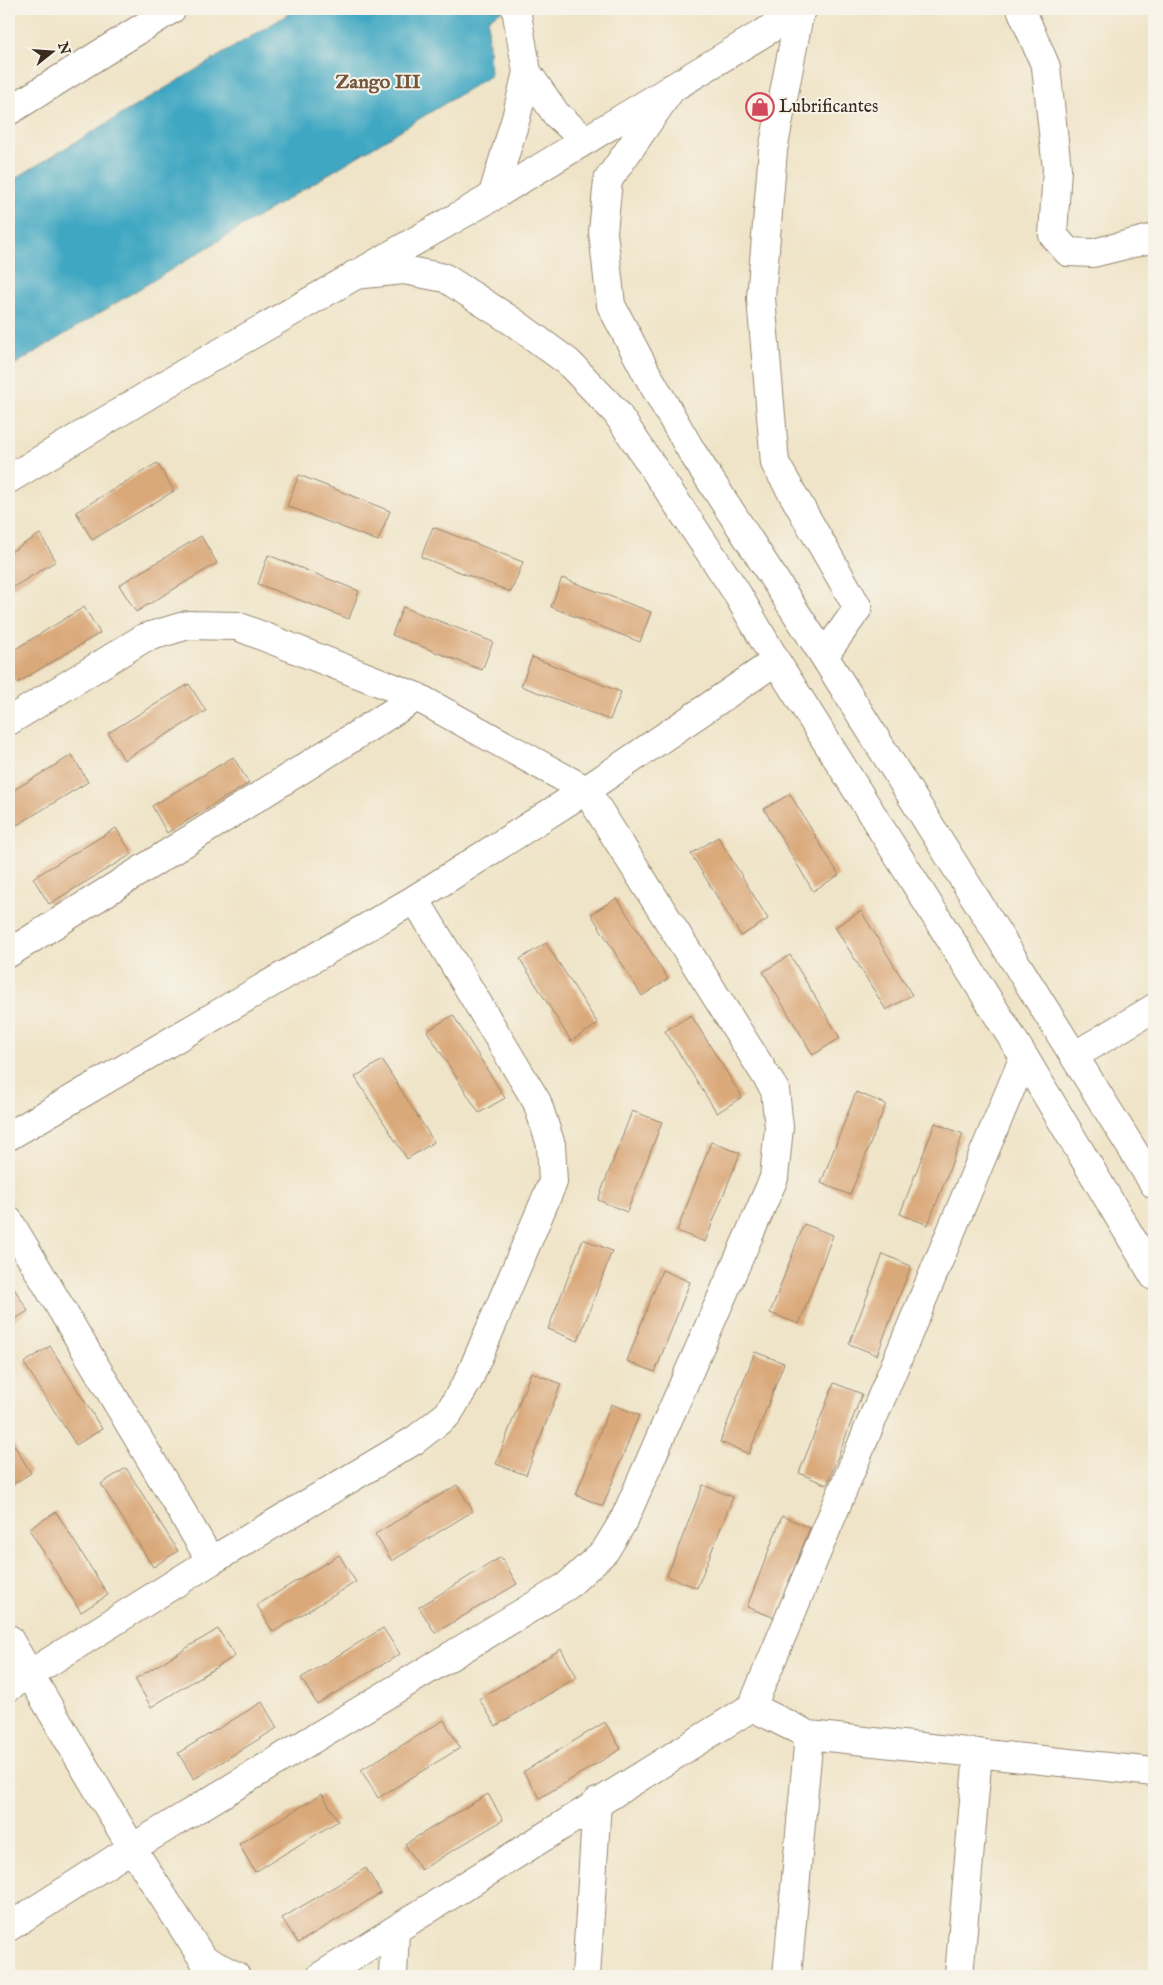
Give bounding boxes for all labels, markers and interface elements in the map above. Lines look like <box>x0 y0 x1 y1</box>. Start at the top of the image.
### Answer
north arrow <box>28 28 78 78</box>
text: N <box>53 39 74 57</box>
district label: Zango III <box>335 70 421 95</box>
shop icon: Lubrificantes <box>745 92 775 122</box>
place label: Lubrificantes <box>779 96 878 119</box>

